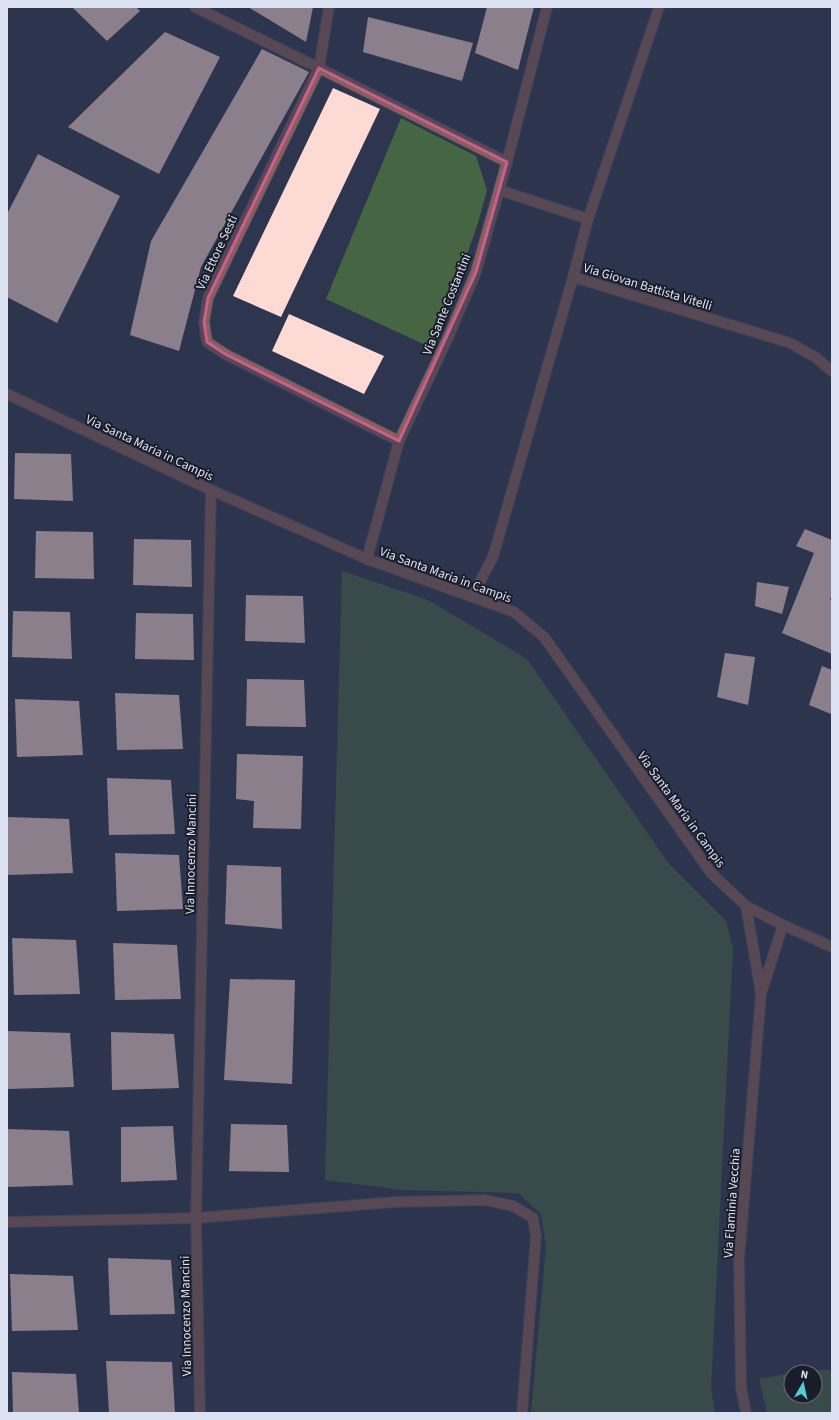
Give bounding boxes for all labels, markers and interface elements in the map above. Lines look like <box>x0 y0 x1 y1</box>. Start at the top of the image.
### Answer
street label: Via Ettore Sesti <box>192 212 242 293</box>
street label: Via Sante Costantini <box>418 251 476 358</box>
street label: Via Giovan Battista Vitelli <box>581 259 714 315</box>
street label: Via Santa Maria in Campis <box>83 410 217 486</box>
street label: Via Santa Maria in Campis <box>377 543 515 607</box>
street label: Via Santa Maria in Campis <box>633 748 730 872</box>
street label: Via Innocenzo Mancini <box>181 794 201 914</box>
street label: Via Flaminia Vecchia <box>719 1148 745 1259</box>
street label: Via Innocenzo Mancini <box>176 1256 196 1376</box>
north arrow <box>783 1364 823 1404</box>
text: N <box>800 1367 809 1383</box>

